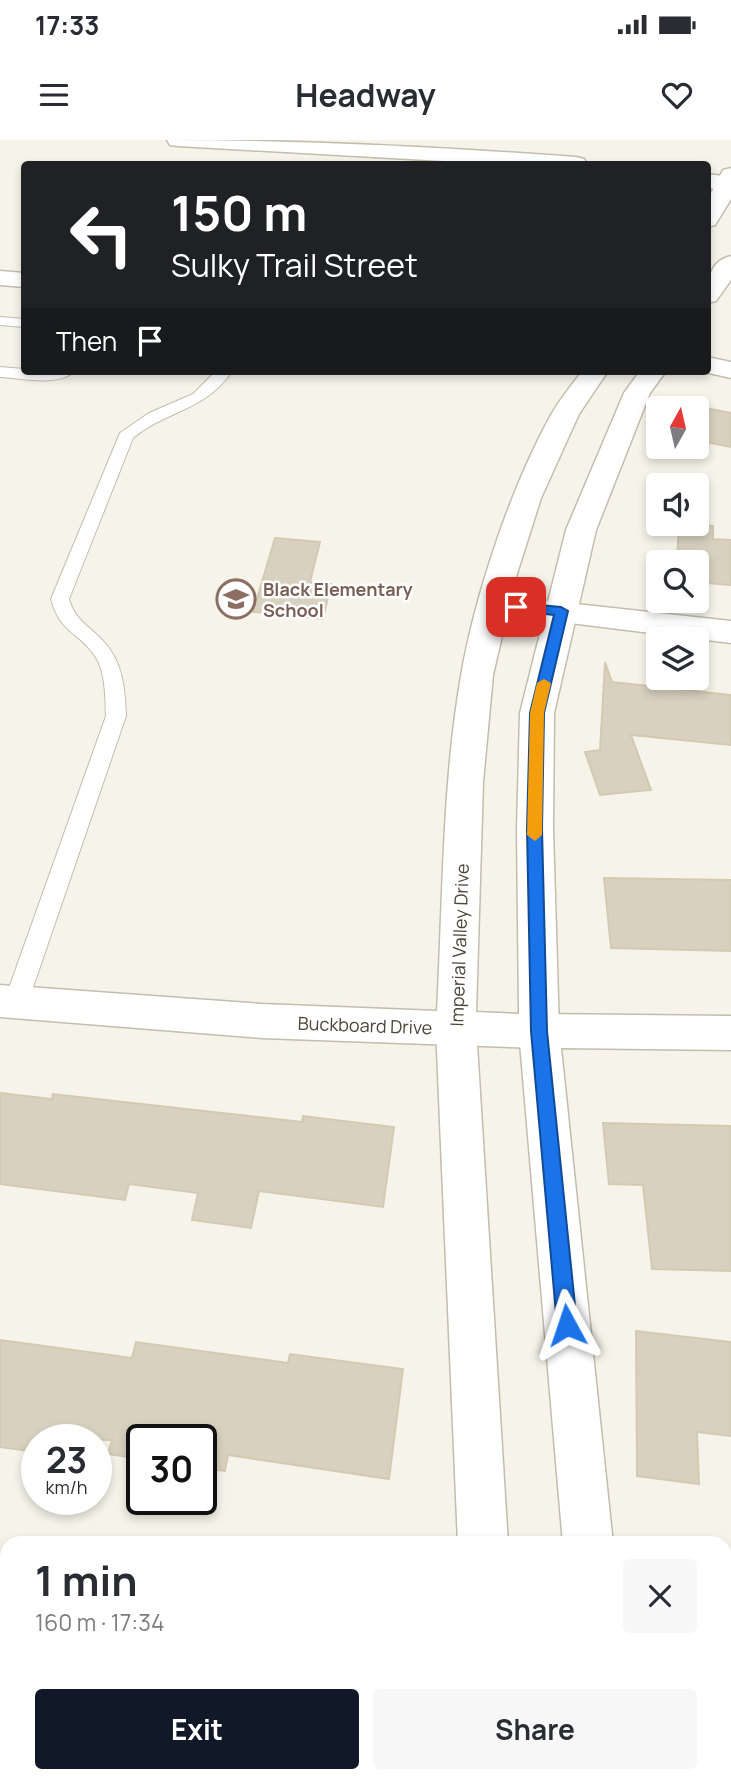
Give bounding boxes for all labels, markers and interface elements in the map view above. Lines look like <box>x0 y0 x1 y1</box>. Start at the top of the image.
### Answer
text: 17:33 <box>35 7 99 43</box>
text: Headway <box>295 73 436 117</box>
icon: menu <box>35 76 73 114</box>
icon: heart <box>658 76 696 114</box>
text: 150 m <box>171 179 307 246</box>
icon: left <box>56 189 147 280</box>
text: Sulky Trail Street <box>171 243 418 287</box>
icon: arrive <box>131 322 169 360</box>
text: Then <box>56 323 117 359</box>
north arrow <box>646 396 709 458</box>
map controls <box>646 396 709 690</box>
button: sound <box>646 473 709 536</box>
button: search <box>646 550 709 613</box>
place label: Black Elementary School <box>263 577 413 622</box>
pin <box>486 577 546 637</box>
school or university icon: Black Elementary School <box>215 578 257 620</box>
icon: arrive <box>497 588 535 626</box>
button: layers <box>646 627 709 690</box>
street label: Imperial Valley Drive <box>444 863 474 1027</box>
street label: Buckboard Drive <box>297 1011 433 1039</box>
position arrow <box>530 1288 604 1362</box>
speed limit sign: 30 <box>126 1424 217 1515</box>
text: 23 <box>46 1436 87 1484</box>
text: km/h <box>46 1475 87 1499</box>
text: 1 min <box>35 1551 138 1609</box>
button: close <box>623 1559 697 1633</box>
text: 160 m · 17:34 <box>35 1606 164 1638</box>
button: Exit <box>35 1689 359 1769</box>
button: Share <box>373 1689 697 1769</box>

